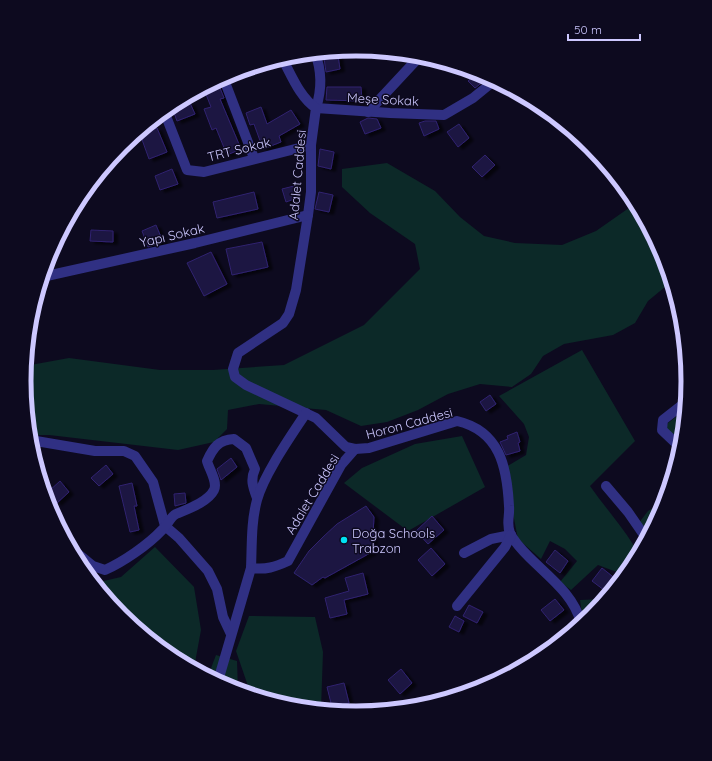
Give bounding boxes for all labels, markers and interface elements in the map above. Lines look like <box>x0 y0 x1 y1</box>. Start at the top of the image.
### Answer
scale bar <box>568 16 640 42</box>
text: 50 m <box>574 22 602 37</box>
street label: Meşe Sokak <box>347 89 419 109</box>
street label: Adalet Caddesi <box>285 129 309 221</box>
street label: TRT Sokak <box>206 133 272 165</box>
street label: Yapı Sokak <box>138 220 206 250</box>
street label: Horon Caddesi <box>364 404 454 442</box>
street label: Adalet Caddesi <box>282 451 342 537</box>
place label: Doğa Schools Trabzon <box>352 525 435 556</box>
marker: Doğa Schools Trabzon <box>339 535 349 545</box>

